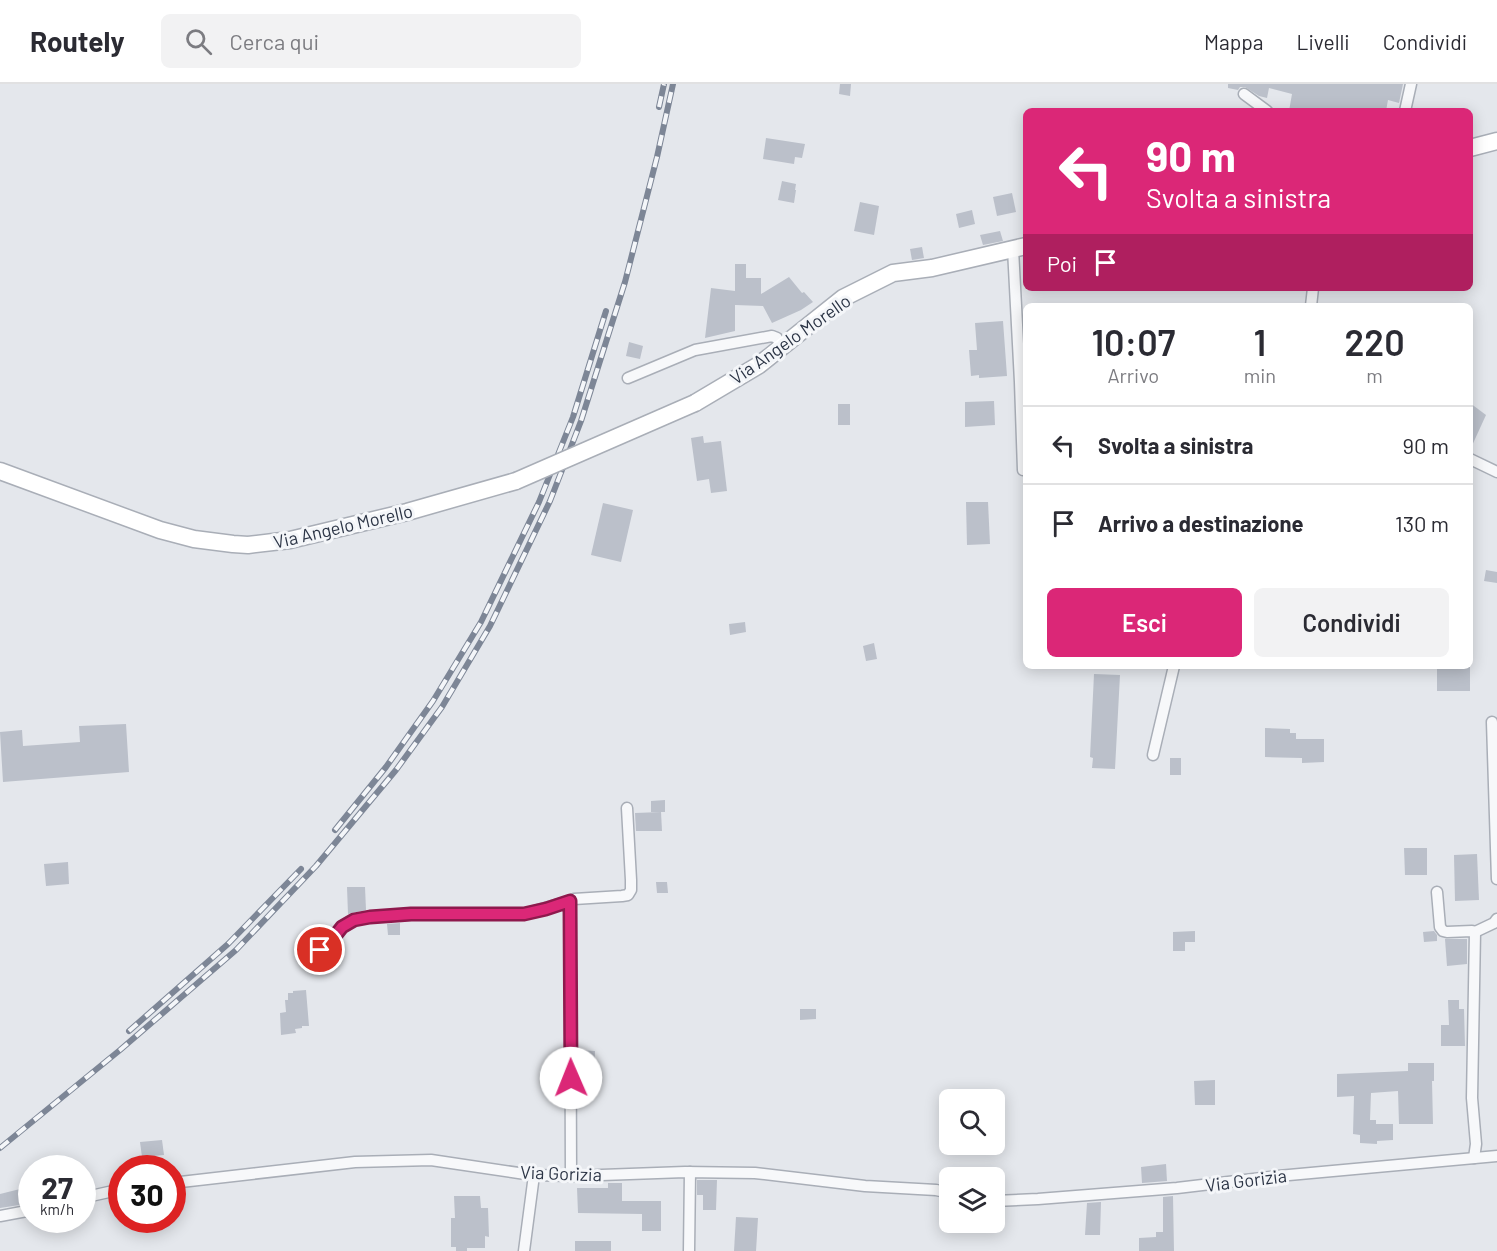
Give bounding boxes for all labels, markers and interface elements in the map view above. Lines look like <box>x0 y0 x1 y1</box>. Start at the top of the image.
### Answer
search box <box>161 14 581 68</box>
text: Routely <box>30 24 125 58</box>
icon: search <box>182 25 215 58</box>
text: Cerca qui <box>230 28 319 54</box>
text: Mappa <box>1204 29 1264 54</box>
text: Livelli <box>1297 29 1350 54</box>
text: Condividi <box>1383 29 1467 54</box>
text: 90 m <box>1146 130 1236 180</box>
icon: left <box>1047 132 1125 210</box>
text: Svolta a sinistra <box>1146 181 1331 213</box>
icon: arrive <box>1089 246 1122 279</box>
text: Poi <box>1047 250 1077 276</box>
street label: Via Angelo Morello <box>725 289 855 389</box>
text: 10:07 <box>1091 320 1175 363</box>
text: 1 <box>1254 320 1266 363</box>
text: 220 <box>1345 320 1405 363</box>
text: Arrivo <box>1107 363 1159 387</box>
text: min <box>1244 363 1276 387</box>
text: m <box>1366 363 1383 387</box>
icon: left <box>1047 429 1080 462</box>
text: Svolta a sinistra <box>1098 432 1253 458</box>
text: 90 m <box>1403 432 1449 458</box>
street label: Via Angelo Morello <box>271 499 415 553</box>
icon: arrive <box>1047 507 1080 540</box>
text: Arrivo a destinazione <box>1098 510 1304 536</box>
text: 130 m <box>1395 510 1449 536</box>
button: Esci <box>1047 588 1242 657</box>
button: Condividi <box>1254 588 1449 657</box>
pin <box>294 924 345 975</box>
icon: arrive <box>303 933 336 966</box>
position arrow <box>539 1046 603 1110</box>
map controls <box>939 1089 1005 1233</box>
button: search <box>939 1089 1005 1155</box>
speed limit sign: 30 <box>108 1155 186 1233</box>
street label: Via Gorizia <box>520 1161 602 1185</box>
street label: Via Gorizia <box>1204 1164 1288 1196</box>
button: layers <box>939 1167 1005 1233</box>
text: 27 <box>41 1169 73 1205</box>
text: km/h <box>40 1200 74 1218</box>

